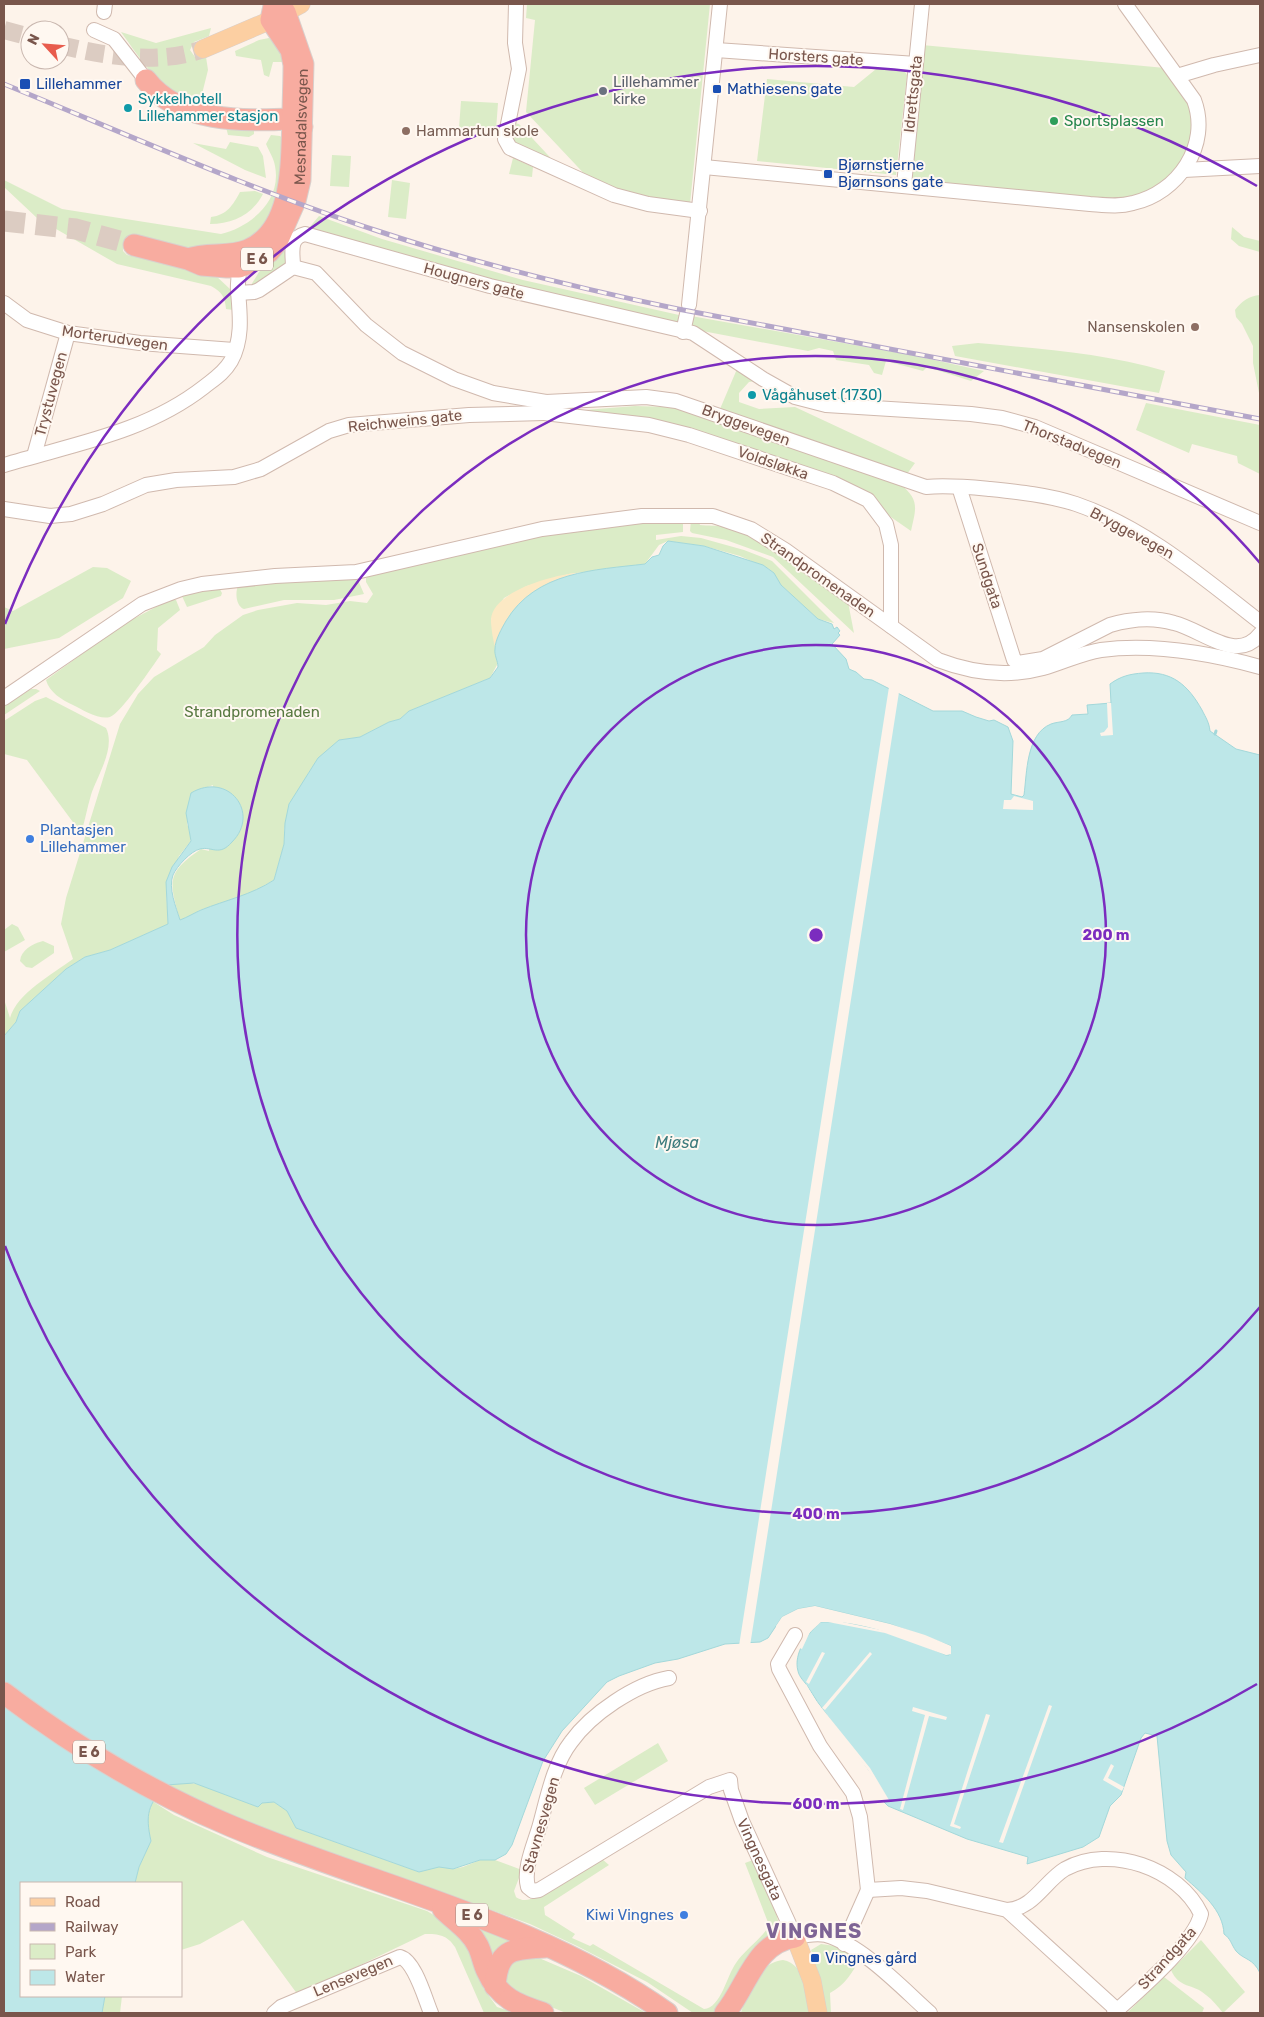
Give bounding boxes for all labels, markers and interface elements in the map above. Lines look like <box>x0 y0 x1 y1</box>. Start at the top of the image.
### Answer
north arrow <box>20 20 70 70</box>
text: N <box>24 31 44 48</box>
street label: Horsters gate <box>768 45 864 69</box>
street label: Idrettsgata <box>900 54 926 134</box>
street label: Mesnadalsvegen <box>291 68 312 185</box>
place label: Lillehammer kirke <box>613 73 699 108</box>
place label: Lillehammer <box>36 75 122 93</box>
marker: Lillehammer <box>18 77 32 91</box>
place label: Mathiesens gate <box>727 80 842 98</box>
marker: Mathiesens gate <box>711 83 723 95</box>
marker: Lillehammer kirke <box>597 85 609 97</box>
place label: Sykkelhotell Lillehammer stasjon <box>138 90 278 125</box>
marker: Sykkelhotell Lillehammer stasjon <box>122 102 134 114</box>
place label: Sportsplassen <box>1064 112 1164 130</box>
marker: Sportsplassen <box>1048 115 1060 127</box>
place label: Hammartun skole <box>416 122 539 140</box>
marker: Hammartun skole <box>400 125 412 137</box>
place label: Bjørnstjerne Bjørnsons gate <box>838 156 943 191</box>
marker: Bjørnstjerne Bjørnsons gate <box>822 168 834 180</box>
road number: E 6 <box>241 248 273 270</box>
street label: Hougners gate <box>422 259 526 303</box>
place label: Nansenskolen <box>1087 318 1185 336</box>
marker: Nansenskolen <box>1189 321 1201 333</box>
street label: Morterudvegen <box>61 322 169 354</box>
street label: Trystuvegen <box>31 350 71 438</box>
place label: Vågåhuset (1730) <box>762 386 882 404</box>
marker: Vågåhuset (1730) <box>746 389 758 401</box>
street label: Bryggevegen <box>699 401 793 449</box>
street label: Reichweins gate <box>347 406 463 436</box>
street label: Thorstadvegen <box>1020 416 1124 472</box>
street label: Voldsløkka <box>735 442 811 484</box>
street label: Bryggevegen <box>1087 503 1177 563</box>
street label: Strandpromenaden <box>757 529 879 621</box>
street label: Sundgata <box>968 541 1006 611</box>
park label: Strandpromenaden <box>184 703 320 721</box>
place label: Plantasjen Lillehammer <box>40 821 126 856</box>
marker: Plantasjen Lillehammer <box>24 833 36 845</box>
centre of rings <box>807 926 825 944</box>
text: 200 m <box>1082 926 1130 944</box>
water label: Mjøsa <box>655 1133 699 1152</box>
text: 400 m <box>792 1505 840 1523</box>
road number: E 6 <box>73 1740 105 1764</box>
street label: Stavnesvegen <box>519 1775 563 1875</box>
text: 600 m <box>792 1795 840 1813</box>
street label: Vingnesgata <box>733 1816 786 1903</box>
legend <box>20 1882 182 1997</box>
text: Road <box>65 1893 101 1911</box>
road number: E 6 <box>456 1904 488 1926</box>
place label: Kiwi Vingnes <box>586 1906 674 1924</box>
marker: Kiwi Vingnes <box>678 1909 690 1921</box>
text: Railway <box>65 1918 119 1936</box>
district label: VINGNES <box>766 1919 862 1943</box>
street label: Strandgata <box>1134 1923 1200 1993</box>
text: Park <box>65 1943 96 1961</box>
place label: Vingnes gård <box>825 1949 917 1967</box>
street label: Lensevegen <box>311 1951 395 2001</box>
marker: Vingnes gård <box>809 1952 821 1964</box>
text: Water <box>65 1968 105 1986</box>

